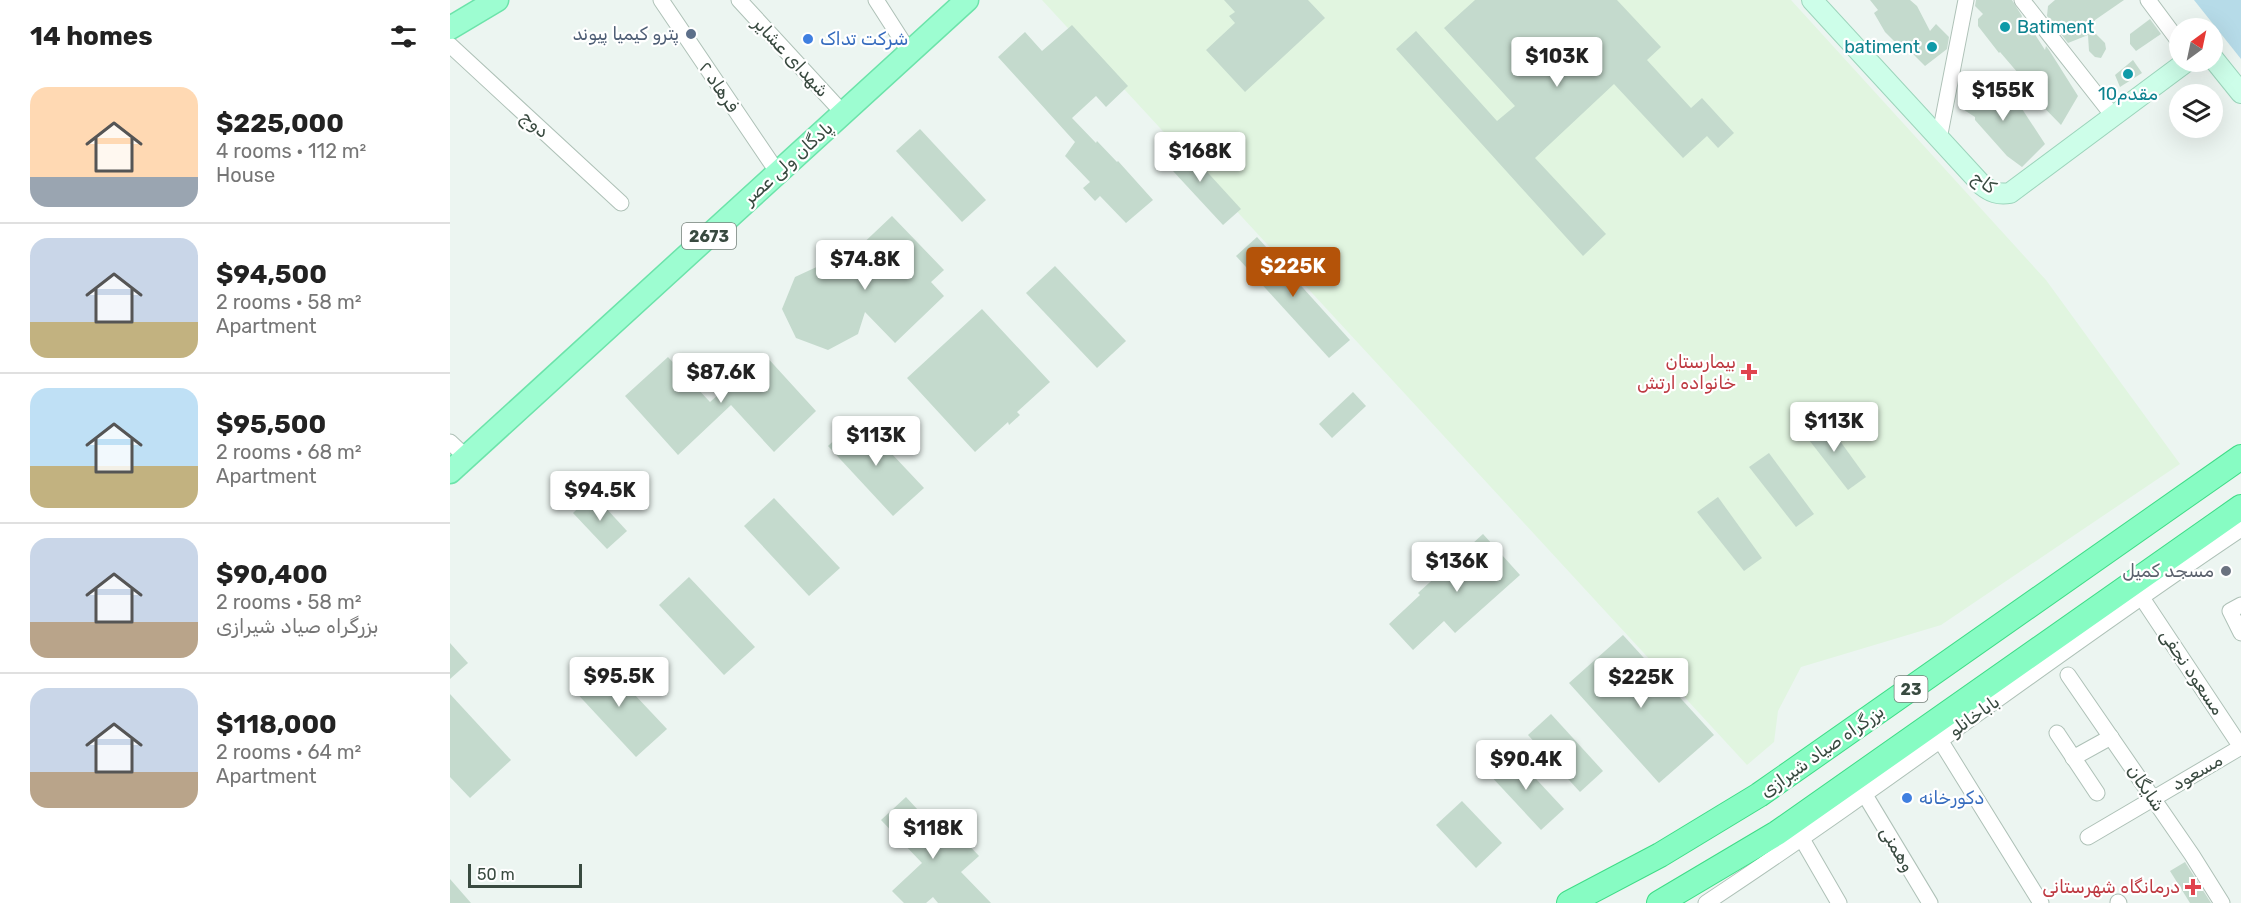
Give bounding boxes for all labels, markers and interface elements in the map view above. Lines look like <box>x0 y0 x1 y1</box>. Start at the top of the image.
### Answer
street label: شهدای عشایر <box>748 12 834 102</box>
place label: Batiment <box>2017 16 2094 38</box>
north arrow <box>2169 18 2223 72</box>
map controls <box>2169 18 2223 138</box>
icon: filters <box>387 20 420 53</box>
marker: Batiment <box>1998 20 2012 34</box>
text: 14 homes <box>30 21 153 52</box>
place label: پترو کیمیا پیوند <box>572 23 679 46</box>
marker: پترو کیمیا پیوند <box>684 27 698 41</box>
place label: شرکت تداک <box>820 28 908 50</box>
marker: شرکت تداک <box>801 32 815 46</box>
place label: batiment <box>1844 36 1920 58</box>
pin: $103K <box>1515 37 1599 88</box>
marker: batiment <box>1925 40 1939 54</box>
text: $103K <box>1525 44 1589 68</box>
street label: فرهاد ۲ <box>694 57 744 117</box>
marker: 10مقدم <box>2121 67 2135 81</box>
pin: $155K <box>1961 71 2045 122</box>
text: $155K <box>1972 78 2034 102</box>
place label: 10مقدم <box>2098 83 2158 105</box>
button: layers <box>2169 84 2223 138</box>
street label: دوج <box>516 106 554 143</box>
text: $225,000 <box>216 108 344 139</box>
icon: home <box>78 111 150 183</box>
street label: پادگان ولی عصر <box>738 117 838 211</box>
pin: $168K <box>1158 132 1242 183</box>
text: 4 rooms · 112 m² <box>216 139 366 163</box>
text: $168K <box>1168 139 1232 163</box>
text: House <box>216 163 275 187</box>
street label: کاج <box>1967 166 2001 199</box>
road number: 2673 <box>682 223 736 249</box>
pin: $74.8K <box>816 240 914 291</box>
text: $74.8K <box>830 247 900 271</box>
pin: $225K <box>1251 247 1335 298</box>
text: $225K <box>1260 254 1326 278</box>
text: $94,500 <box>216 259 327 290</box>
icon: home <box>78 262 150 334</box>
text: 2 rooms · 58 m² <box>216 290 362 314</box>
text: Apartment <box>216 314 317 338</box>
place label: بیمارستان خانواده ارتش <box>1637 351 1736 394</box>
pin: $87.6K <box>672 353 770 404</box>
text: $87.6K <box>686 360 756 384</box>
marker: بیمارستان خانواده ارتش <box>1740 363 1758 381</box>
pin: $113K <box>1792 402 1876 453</box>
text: $95,500 <box>216 409 326 440</box>
text: $113K <box>1804 409 1864 433</box>
icon: home <box>78 412 150 484</box>
pin: $113K <box>834 416 918 467</box>
text: $113K <box>846 423 906 447</box>
text: 2 rooms · 68 m² <box>216 440 362 464</box>
text: Apartment <box>216 464 317 488</box>
pin: $94.5K <box>551 471 649 522</box>
text: $94.5K <box>564 478 636 502</box>
pin: $136K <box>1415 542 1499 593</box>
text: $136K <box>1426 549 1488 573</box>
text: $90,400 <box>216 559 328 590</box>
place label: مسجد کمیل <box>2122 560 2214 582</box>
icon: home <box>78 562 150 634</box>
marker: مسجد کمیل <box>2219 564 2233 578</box>
text: 2 rooms · 58 m² <box>216 590 362 614</box>
text: بزرگراه صیاد شیرازی <box>216 614 379 638</box>
street label: مسعود نجفی <box>2155 625 2229 719</box>
pin: $95.5K <box>570 657 668 708</box>
pin: $225K <box>1599 658 1683 709</box>
text: $95.5K <box>584 664 654 688</box>
text: $225K <box>1608 665 1674 689</box>
road number: 23 <box>1894 676 1928 702</box>
street label: باباخانلو <box>1944 691 2004 741</box>
street label: بزرگراه صیاد شیرازی <box>1756 700 1888 802</box>
text: $118,000 <box>216 709 337 740</box>
icon: home <box>78 712 150 784</box>
text: 2 rooms · 64 m² <box>216 740 361 764</box>
pin: $90.4K <box>1477 740 1575 791</box>
text: $90.4K <box>1490 747 1562 771</box>
street label: مسعود <box>2168 749 2226 795</box>
street label: شایگان <box>2122 760 2170 816</box>
text: Apartment <box>216 764 317 788</box>
place label: دکورخانه <box>1919 787 1984 809</box>
marker: دکورخانه <box>1900 791 1914 805</box>
pin: $118K <box>891 809 975 860</box>
text: $118K <box>903 816 963 840</box>
street label: وهمنی <box>1875 822 1919 876</box>
scale bar <box>468 861 582 888</box>
text: 50 m <box>477 865 515 884</box>
place label: درمانگاه شهرستانی <box>2042 876 2180 898</box>
marker: درمانگاه شهرستانی <box>2184 878 2202 896</box>

